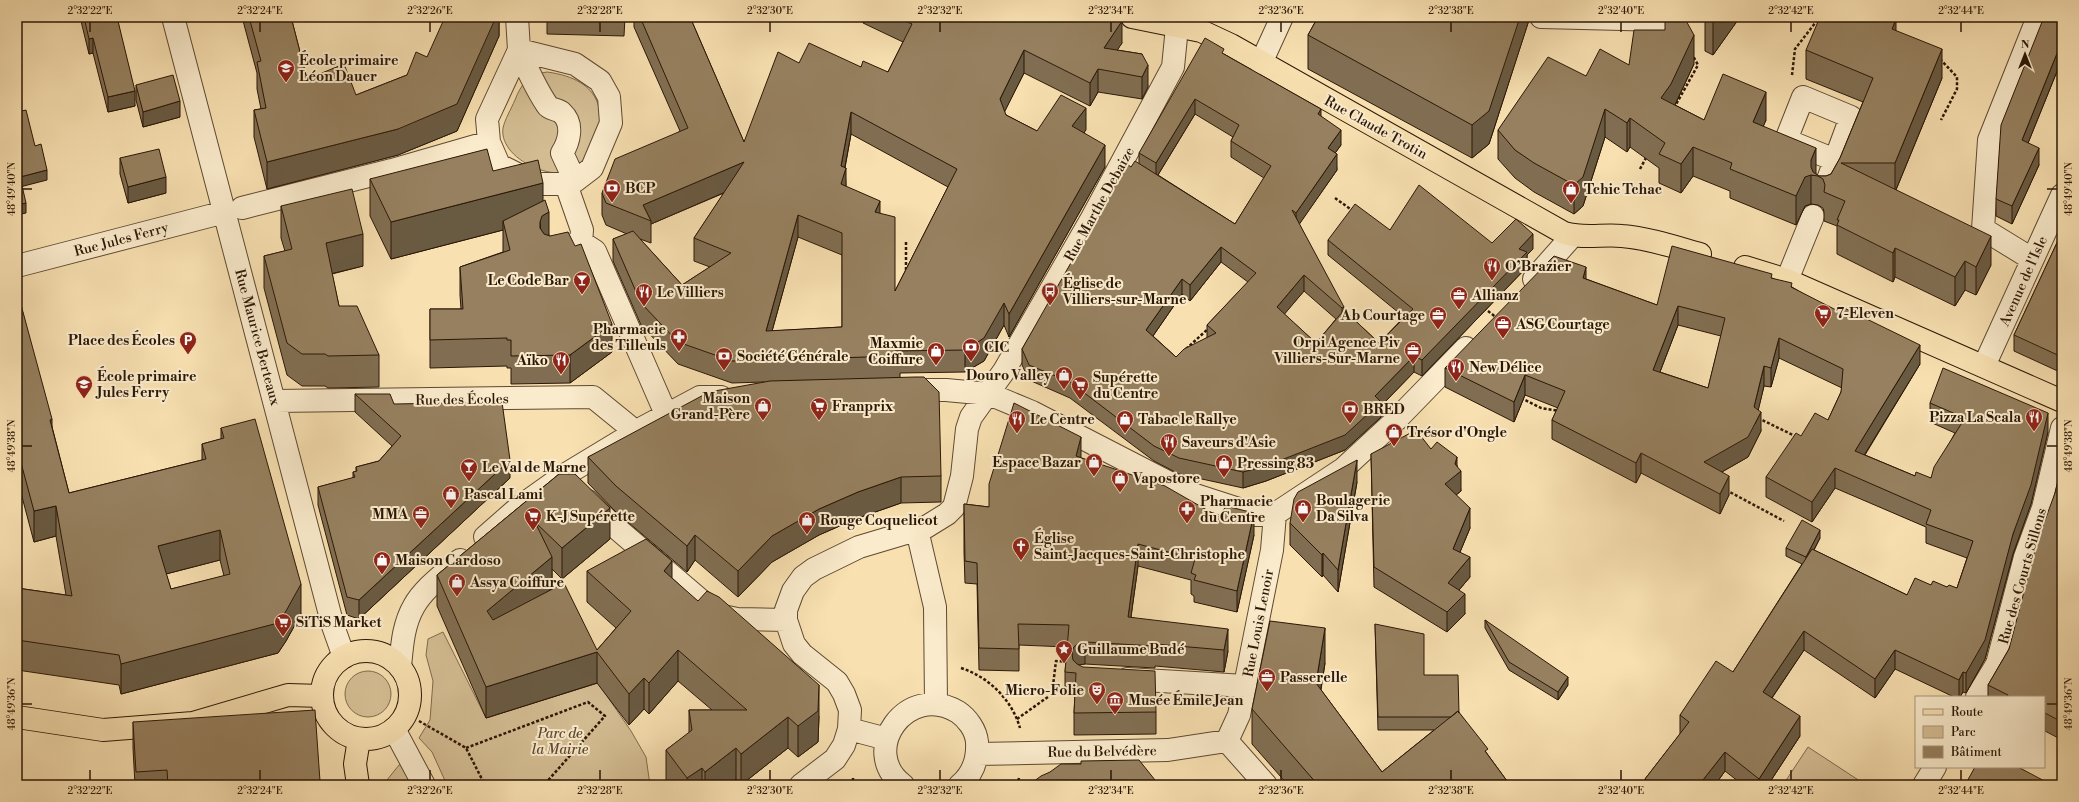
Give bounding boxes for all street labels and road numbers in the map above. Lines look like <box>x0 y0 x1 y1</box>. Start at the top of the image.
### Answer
street label: Rue Claude Trotin <box>1321 92 1431 164</box>
street label: Rue Marthe Debaize <box>1061 144 1139 265</box>
street label: Rue Jules Ferry <box>72 219 171 261</box>
street label: Avenue de l'Isle <box>1996 233 2052 330</box>
street label: Rue Maurice Berteaux <box>230 267 284 408</box>
street label: Rue des Écoles <box>415 388 509 410</box>
street label: Rue des Courts Sillons <box>1995 506 2051 646</box>
street label: Rue Louis Lenoir <box>1240 568 1278 679</box>
street label: Rue du Belvédère <box>1047 742 1157 762</box>

